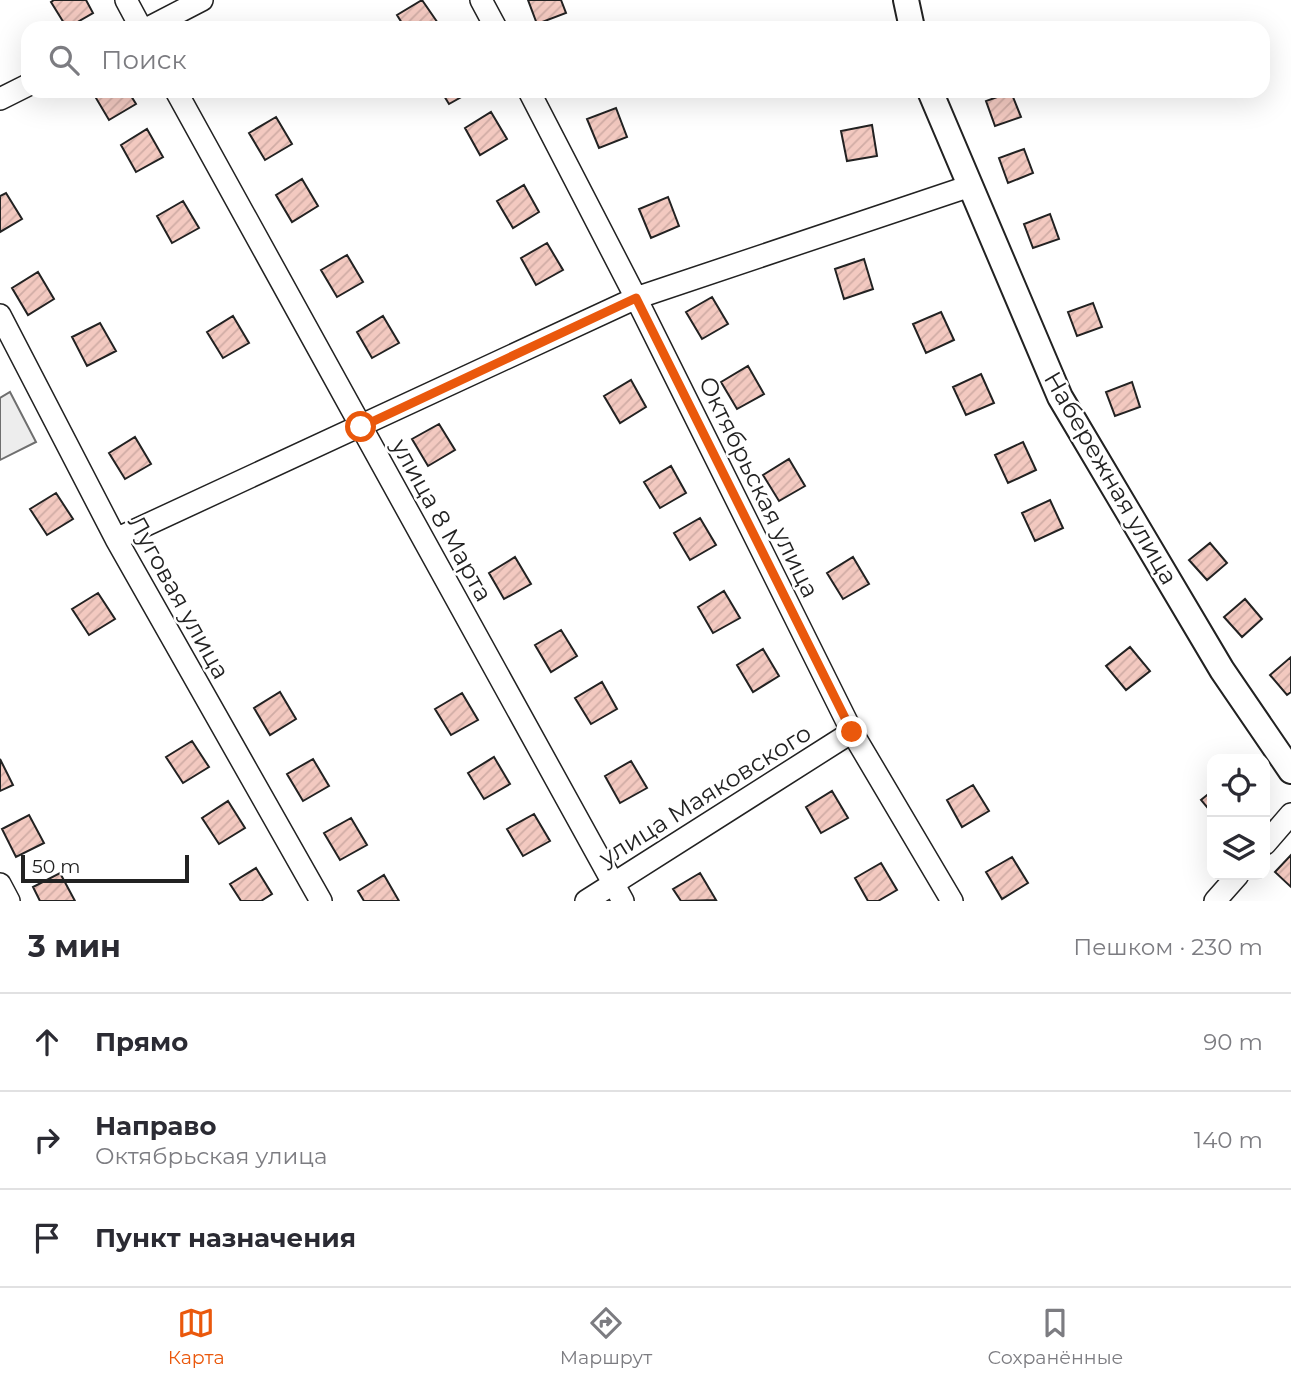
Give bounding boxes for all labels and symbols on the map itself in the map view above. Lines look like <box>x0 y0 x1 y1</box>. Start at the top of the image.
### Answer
street label: Набережная улица <box>1038 366 1184 590</box>
street label: Октябрьская улица <box>693 372 825 602</box>
route start <box>345 411 376 442</box>
street label: улица 8 Марта <box>385 433 499 606</box>
street label: Луговая улица <box>122 510 236 684</box>
route end <box>836 716 867 747</box>
street label: улица Маяковского <box>593 718 816 873</box>
scale bar <box>21 852 189 884</box>

